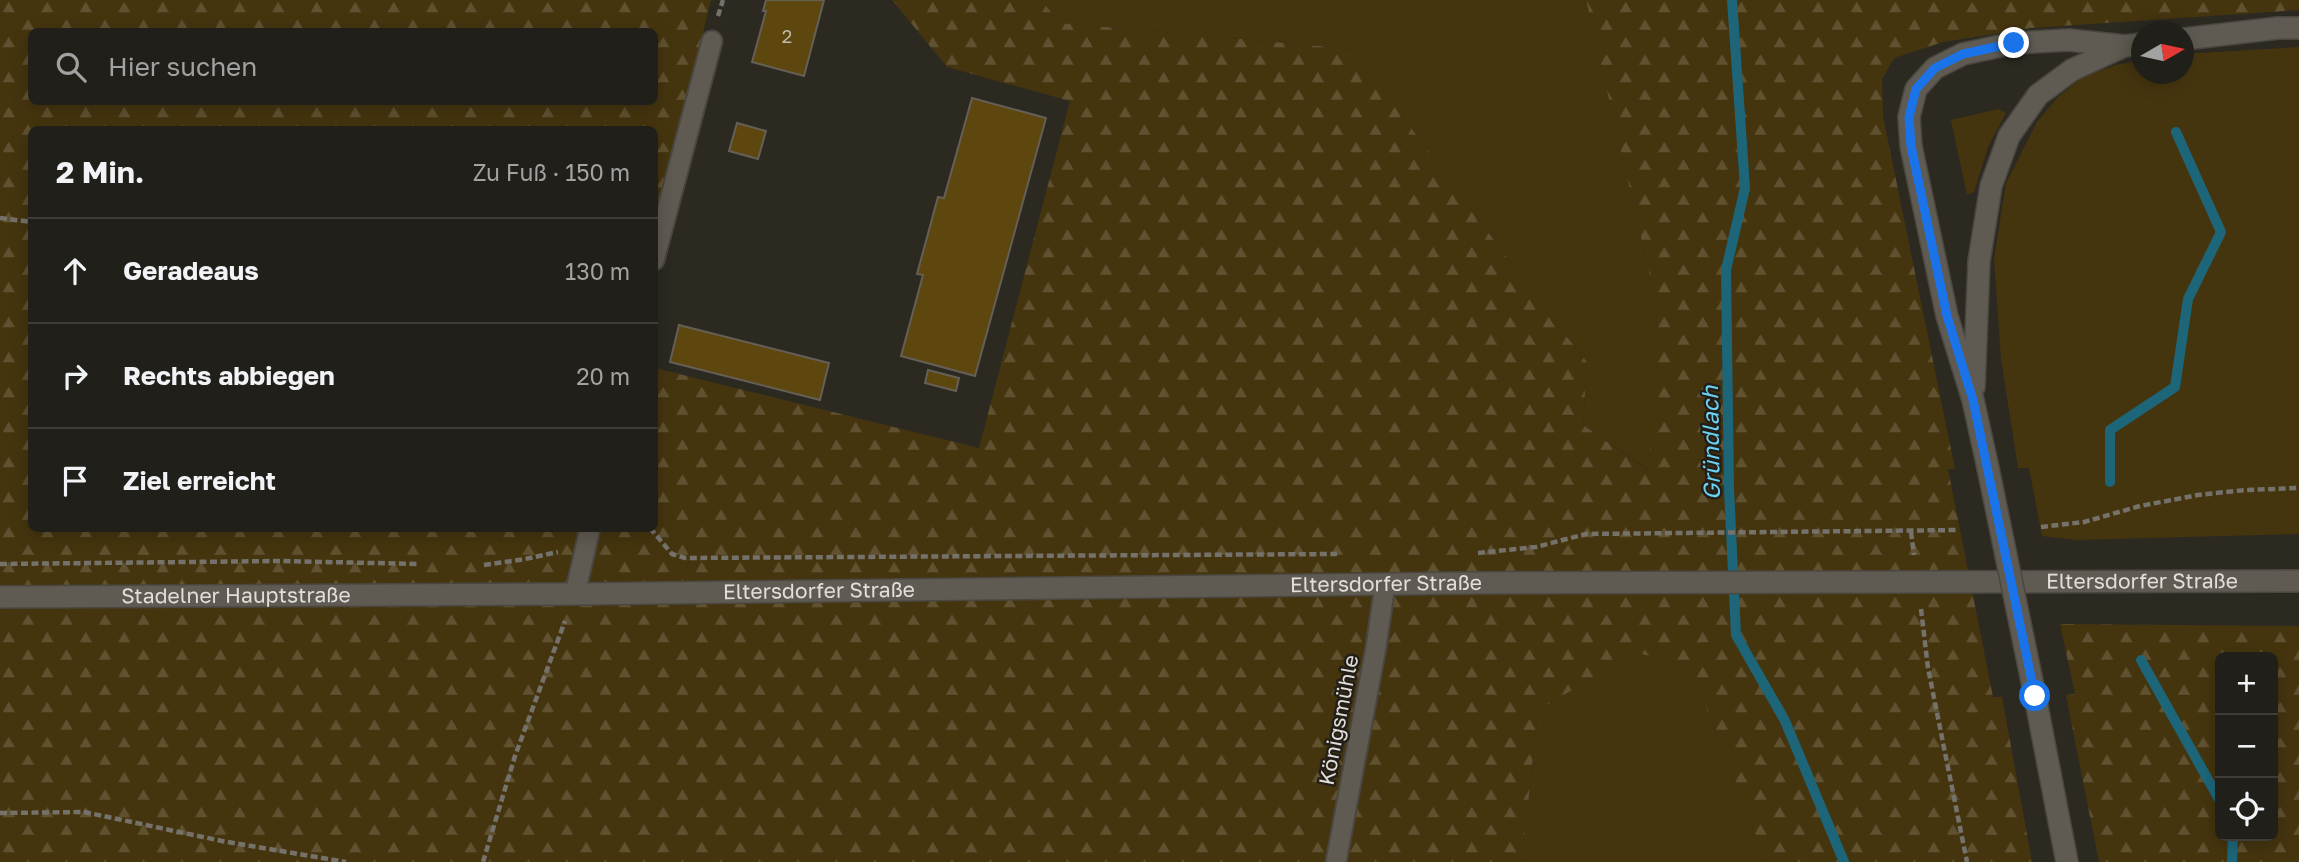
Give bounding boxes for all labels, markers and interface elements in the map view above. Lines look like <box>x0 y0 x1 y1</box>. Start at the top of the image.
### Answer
north arrow <box>2131 21 2194 84</box>
house number: 2 <box>782 25 792 47</box>
route end <box>1998 27 2029 58</box>
search box <box>28 28 658 105</box>
icon: search <box>52 48 90 86</box>
text: Hier suchen <box>108 51 257 82</box>
text: 2 Min. <box>56 154 144 190</box>
text: Zu Fuß · 150 m <box>473 158 630 186</box>
icon: ahead <box>56 252 94 290</box>
text: Geradeaus <box>123 255 259 286</box>
text: 130 m <box>565 257 630 285</box>
icon: right <box>56 357 94 395</box>
text: Rechts abbiegen <box>123 360 335 391</box>
text: 20 m <box>576 362 630 390</box>
water label: Gründlach <box>1695 385 1725 500</box>
icon: arrive <box>56 462 94 500</box>
text: Ziel erreicht <box>123 465 276 496</box>
street label: Eltersdorfer Straße <box>2046 567 2238 594</box>
street label: Eltersdorfer Straße <box>1290 569 1482 597</box>
street label: Eltersdorfer Straße <box>723 576 915 604</box>
street label: Stadelner Hauptstraße <box>121 581 351 608</box>
street label: Königsmühle <box>1313 652 1363 787</box>
map controls <box>2215 652 2278 841</box>
button: + <box>2215 652 2278 715</box>
route start <box>2019 680 2050 711</box>
button: − <box>2215 715 2278 778</box>
button: locate <box>2215 778 2278 841</box>

